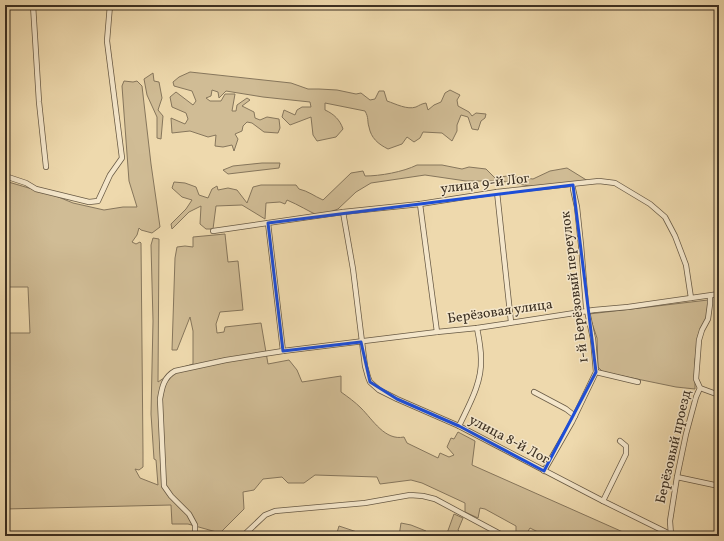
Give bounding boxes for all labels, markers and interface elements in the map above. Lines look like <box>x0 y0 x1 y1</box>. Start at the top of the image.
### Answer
street label: улица 9-й Лог <box>439 169 531 199</box>
street label: 1-й Берёзовый переулок <box>556 209 594 364</box>
street label: Берёзовая улица <box>446 295 554 329</box>
street label: Берёзовый проезд <box>652 388 696 506</box>
street label: улица 8-й Лог <box>465 411 553 469</box>

